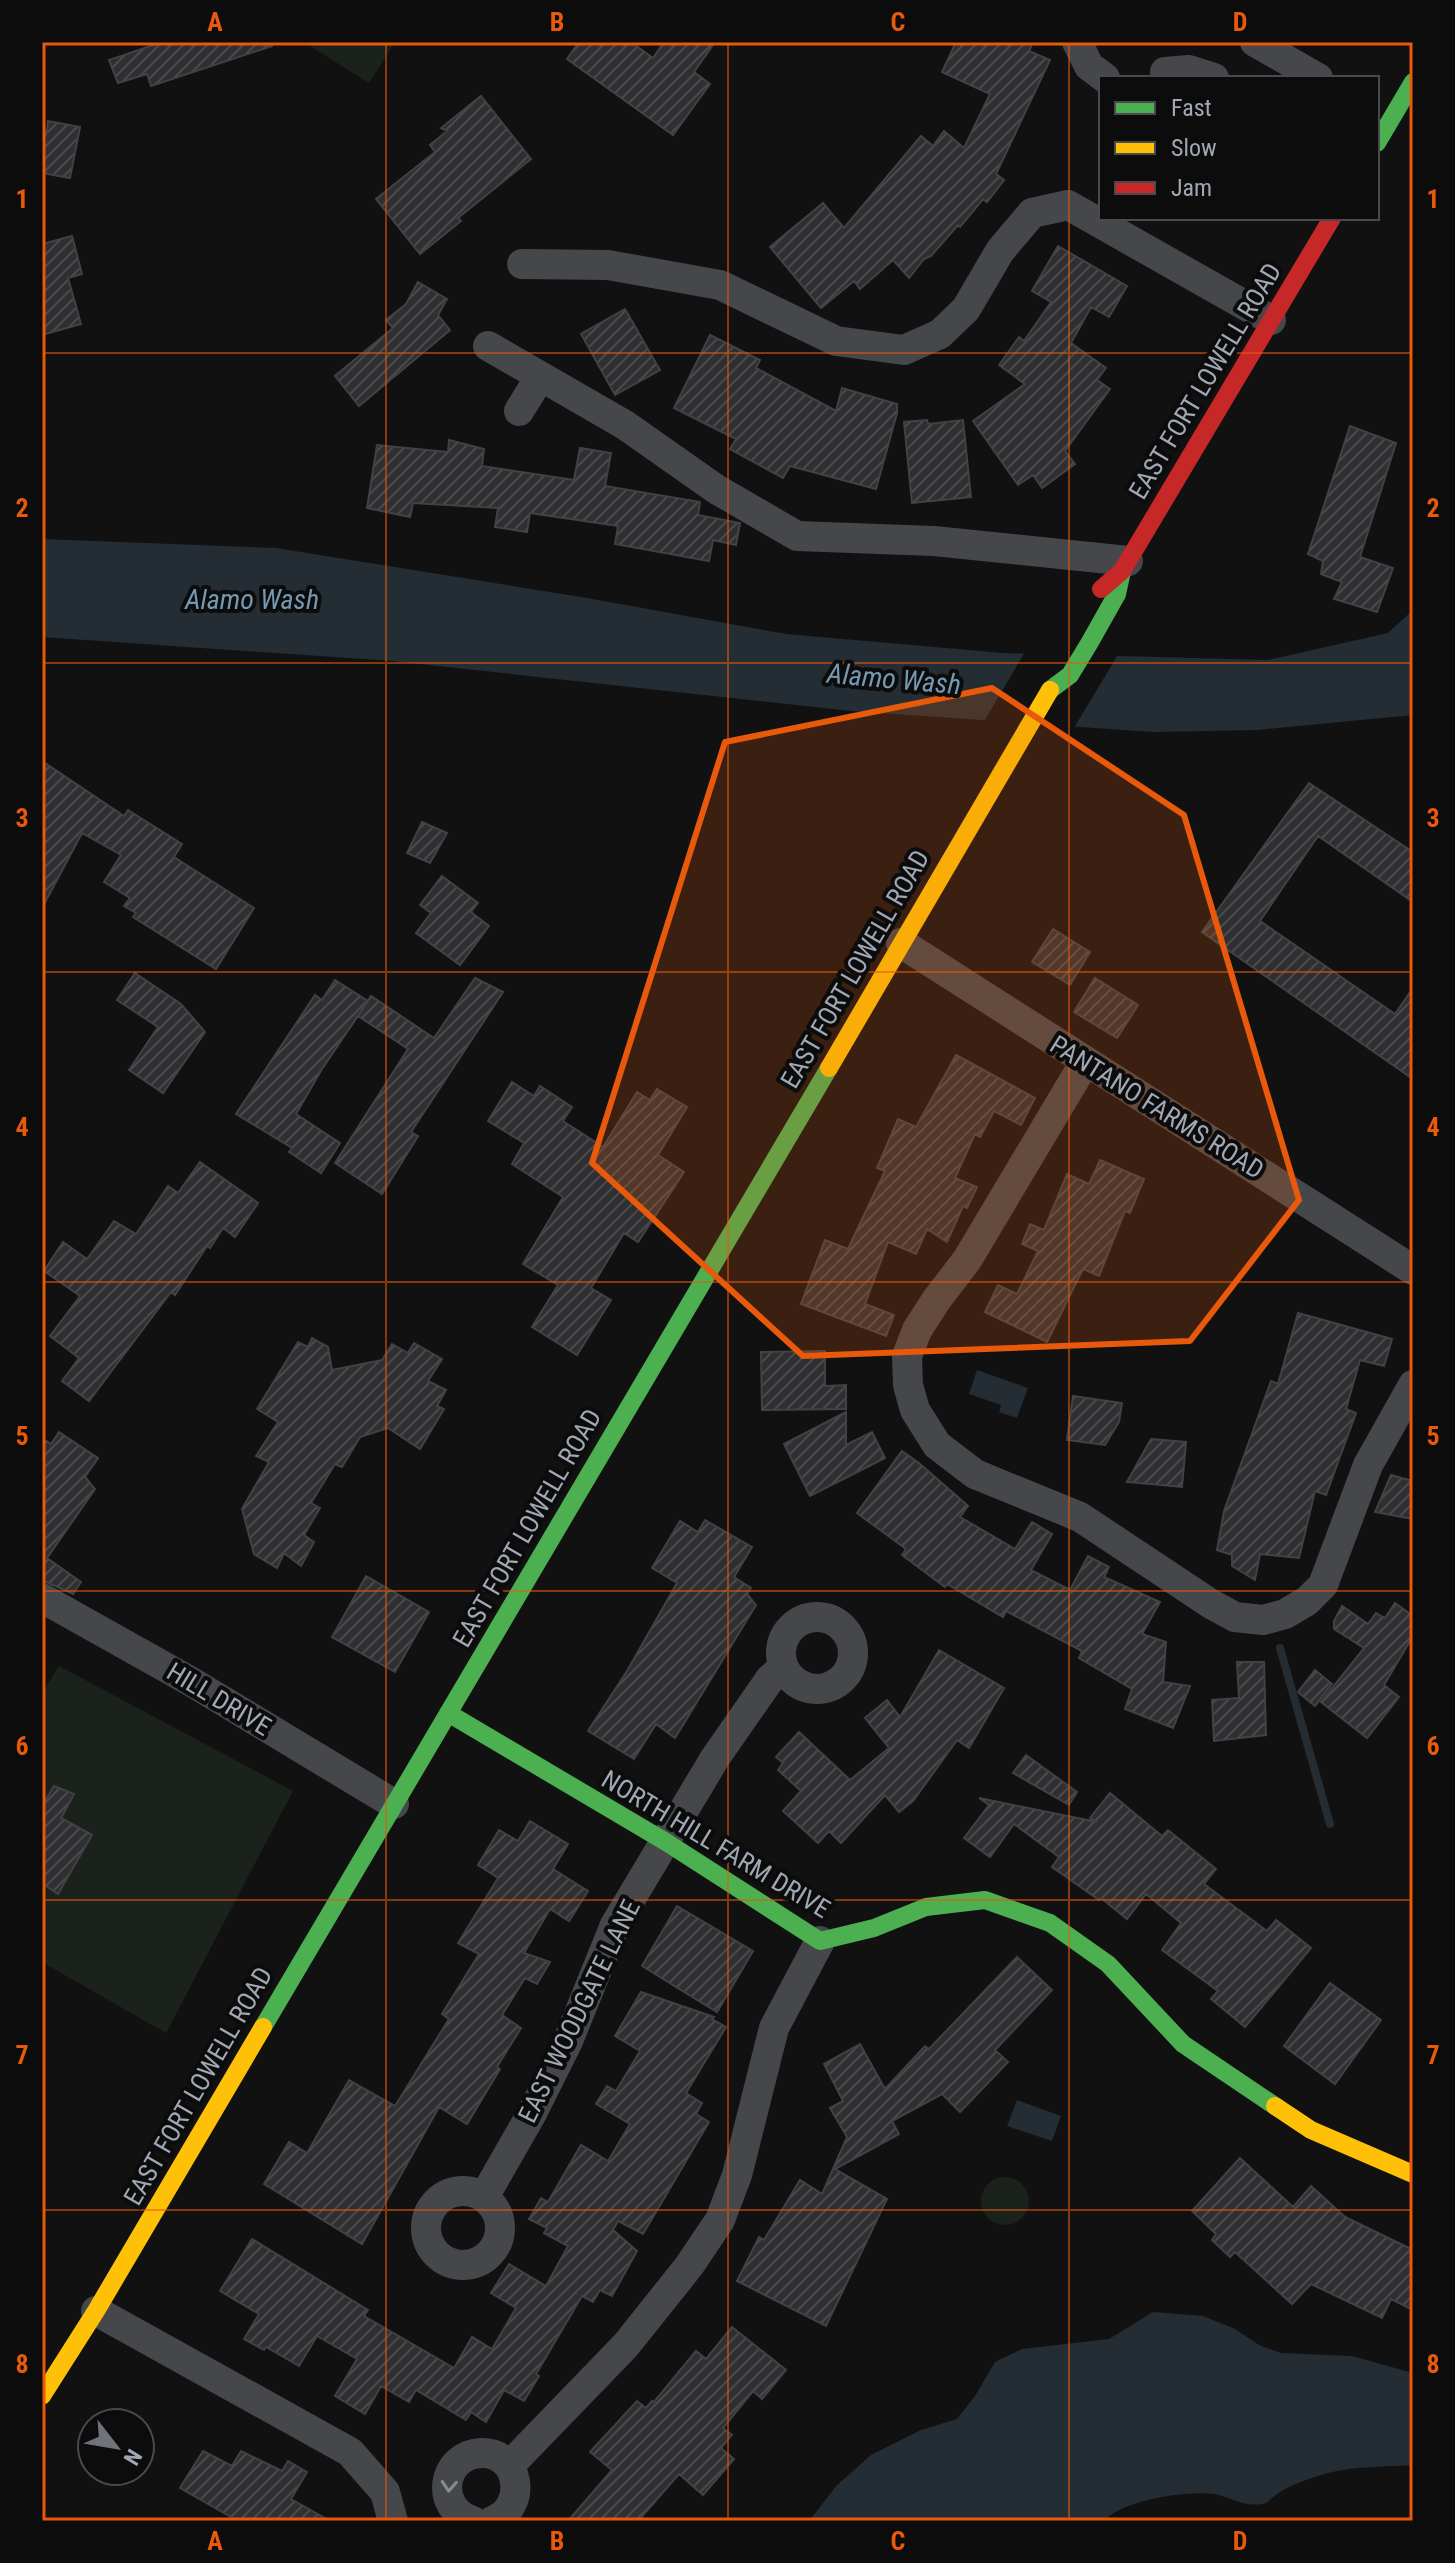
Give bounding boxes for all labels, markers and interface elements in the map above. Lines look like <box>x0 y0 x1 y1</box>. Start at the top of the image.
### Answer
text: A <box>207 7 223 37</box>
text: B <box>550 7 564 37</box>
text: C <box>891 7 906 37</box>
text: D <box>1233 7 1247 37</box>
legend <box>1099 76 1379 220</box>
text: Fast <box>1171 94 1212 122</box>
text: Slow <box>1171 134 1217 162</box>
text: Jam <box>1171 174 1212 202</box>
text: 1 <box>15 184 29 214</box>
text: 1 <box>1426 184 1440 214</box>
street label: EAST FORT LOWELL ROAD <box>1123 258 1287 504</box>
text: 2 <box>15 493 29 523</box>
text: 2 <box>1426 493 1440 523</box>
water label: Alamo Wash <box>184 583 319 616</box>
water label: Alamo Wash <box>825 657 962 701</box>
text: 3 <box>15 803 29 833</box>
text: 3 <box>1426 803 1440 833</box>
street label: EAST FORT LOWELL ROAD <box>775 845 935 1093</box>
street label: PANTANO FARMS ROAD <box>1045 1029 1269 1185</box>
text: 4 <box>15 1112 29 1142</box>
text: 4 <box>1426 1112 1440 1142</box>
street label: EAST FORT LOWELL ROAD <box>447 1404 607 1652</box>
text: 5 <box>15 1421 29 1451</box>
text: 5 <box>1426 1421 1440 1451</box>
street label: HILL DRIVE <box>162 1656 276 1742</box>
text: 6 <box>15 1731 29 1761</box>
text: 6 <box>1426 1731 1440 1761</box>
street label: NORTH HILL FARM DRIVE <box>596 1764 836 1924</box>
street label: EAST WOODGATE LANE <box>512 1895 646 2127</box>
street label: EAST FORT LOWELL ROAD <box>118 1962 278 2210</box>
text: 7 <box>15 2040 29 2070</box>
text: 7 <box>1426 2040 1440 2070</box>
text: 8 <box>15 2349 29 2379</box>
text: 8 <box>1426 2349 1440 2379</box>
north arrow <box>76 2407 156 2487</box>
text: N <box>119 2445 147 2469</box>
one-way arrow <box>441 2480 458 2493</box>
text: A <box>207 2526 223 2556</box>
text: B <box>550 2526 564 2556</box>
text: C <box>891 2526 906 2556</box>
text: D <box>1233 2526 1247 2556</box>

